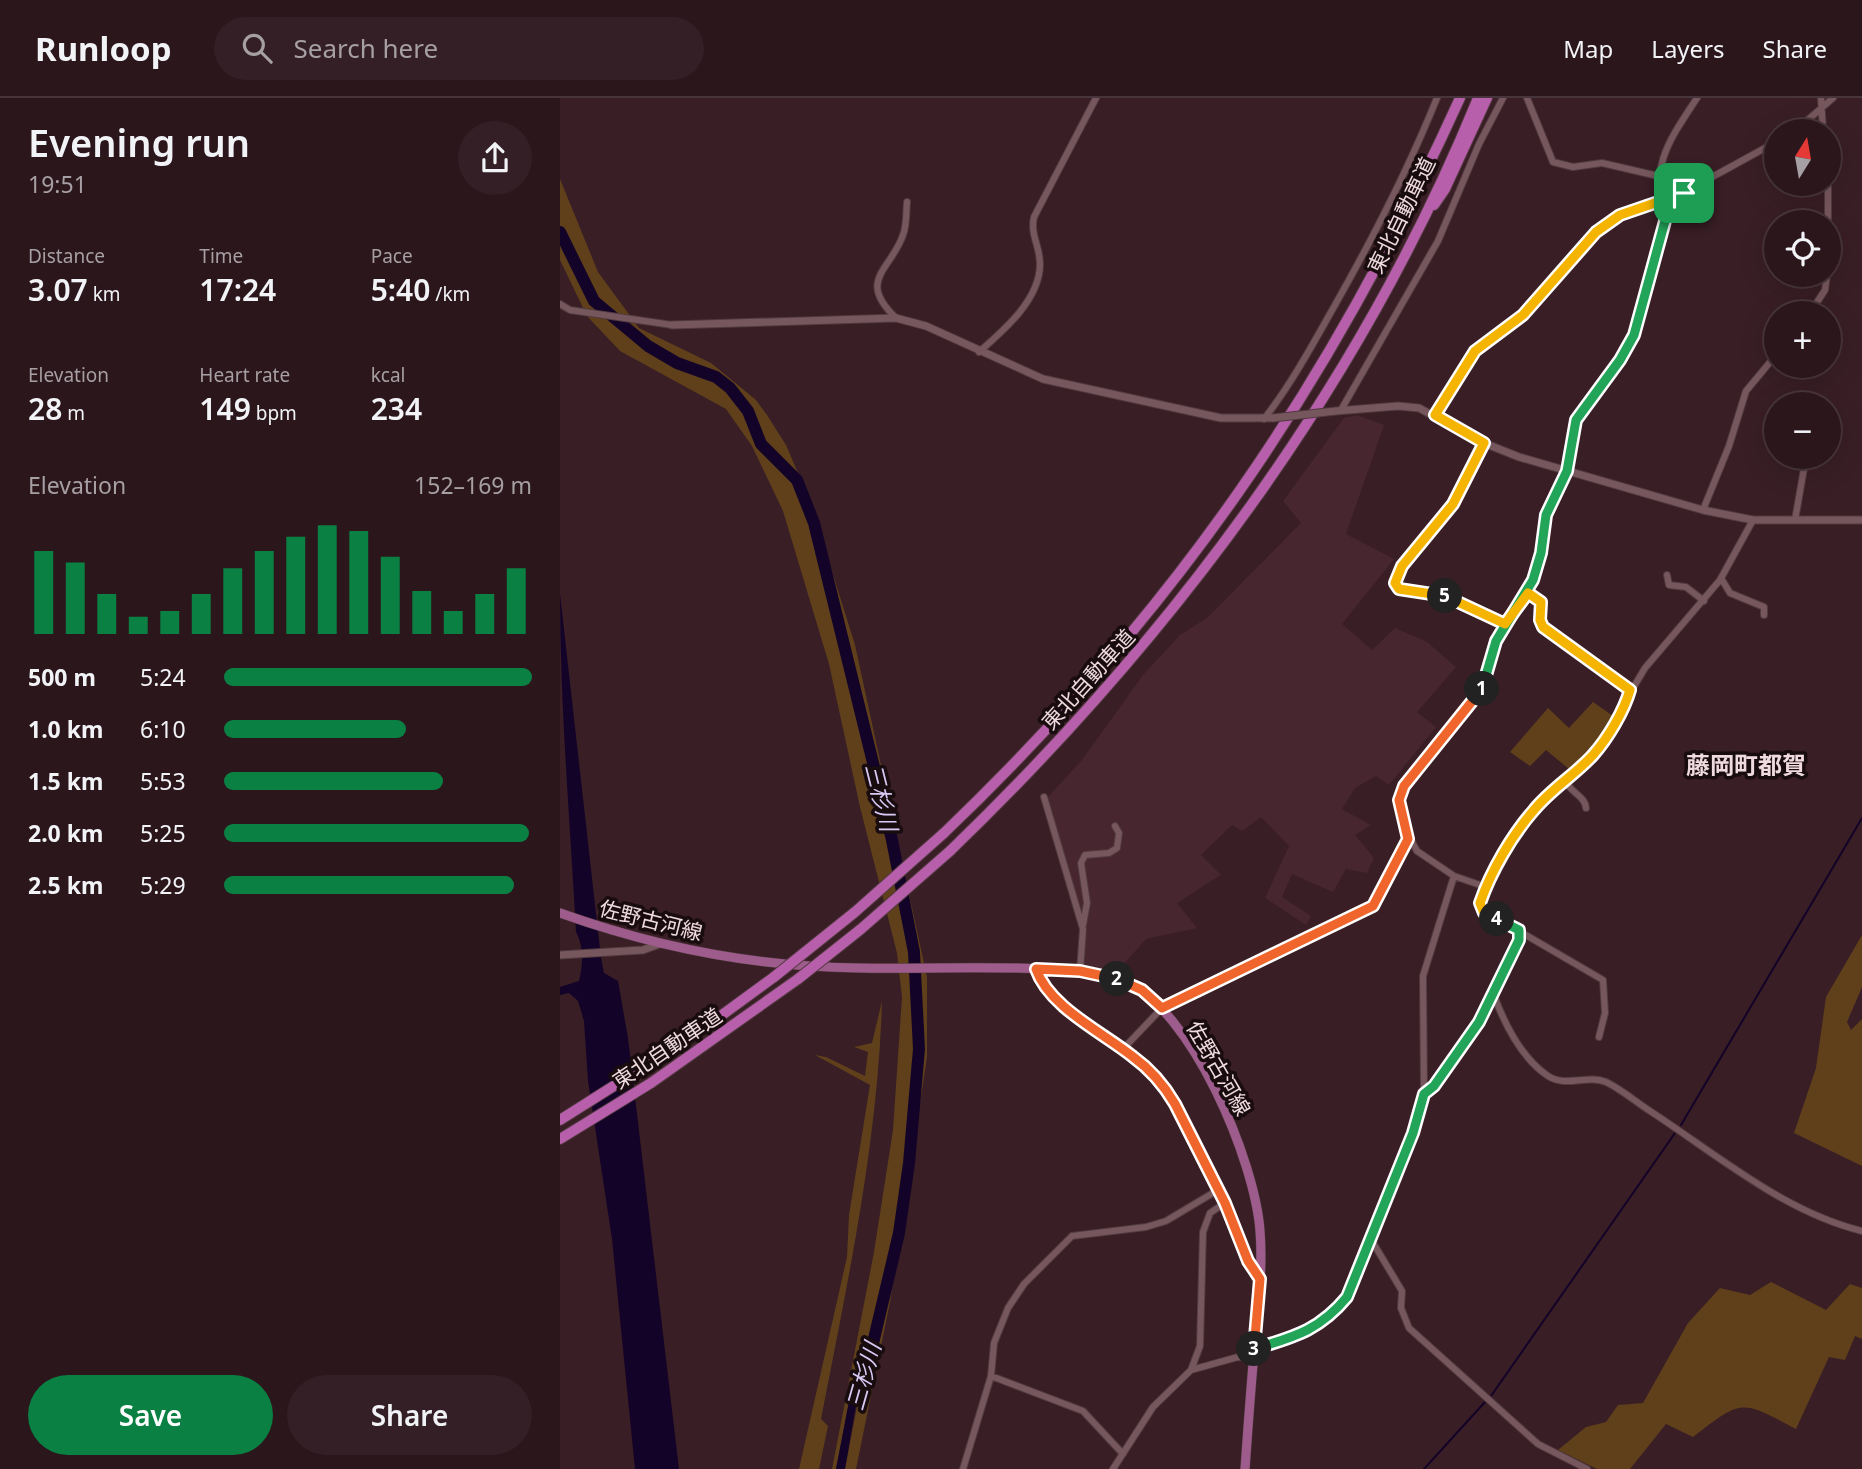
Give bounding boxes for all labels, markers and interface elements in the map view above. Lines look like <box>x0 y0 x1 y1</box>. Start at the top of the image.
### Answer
search box <box>214 17 704 80</box>
text: Runloop <box>35 26 172 71</box>
icon: search <box>238 29 276 67</box>
text: Search here <box>294 30 438 66</box>
text: Map <box>1563 32 1613 65</box>
text: Layers <box>1651 32 1725 65</box>
text: Share <box>1763 32 1827 65</box>
text: Evening run <box>28 116 250 168</box>
north arrow <box>1764 119 1841 196</box>
map controls <box>1764 119 1841 469</box>
button: share <box>458 121 532 195</box>
street label: 東北自動車道 <box>1361 152 1441 278</box>
pin <box>1654 163 1714 223</box>
text: 19:51 <box>28 168 87 200</box>
icon: arrive <box>1665 174 1703 212</box>
button: locate <box>1764 210 1841 287</box>
text: Distance <box>28 243 105 269</box>
text: Time <box>199 243 243 269</box>
text: Pace <box>371 243 413 269</box>
text: 3.07 <box>28 269 88 310</box>
text: 17:24 <box>199 269 276 310</box>
text: 5:40 <box>371 269 430 310</box>
text: km <box>88 281 121 307</box>
text: /km <box>430 281 470 307</box>
button: + <box>1764 301 1841 378</box>
text: Elevation <box>28 362 109 388</box>
text: Heart rate <box>199 362 290 388</box>
text: kcal <box>371 362 405 388</box>
text: 28 <box>28 388 62 429</box>
text: 149 <box>199 388 251 429</box>
text: 234 <box>371 388 422 429</box>
button: − <box>1764 392 1841 469</box>
text: m <box>62 400 85 426</box>
text: bpm <box>251 400 297 426</box>
text: Elevation <box>28 469 126 501</box>
text: 152–169 m <box>414 469 532 501</box>
pin: 5 <box>1428 578 1463 614</box>
text: 5 <box>1439 582 1450 608</box>
street label: 東北自動車道 <box>1035 623 1141 735</box>
text: 500 m <box>28 661 96 693</box>
text: 5:24 <box>140 661 186 693</box>
pin: 1 <box>1464 672 1500 706</box>
text: 1 <box>1476 675 1487 701</box>
text: 1.0 km <box>28 713 103 745</box>
text: 6:10 <box>140 713 186 745</box>
district label: 藤岡町都賀 <box>1686 748 1806 781</box>
water label: 三杉川 <box>858 760 907 837</box>
text: 1.5 km <box>28 765 103 797</box>
text: 5:53 <box>140 765 186 797</box>
text: 2.0 km <box>28 817 103 849</box>
text: 5:25 <box>140 817 186 849</box>
text: 2.5 km <box>28 869 103 901</box>
text: 5:29 <box>140 869 186 901</box>
street label: 佐野古河線 <box>597 894 705 946</box>
pin: 4 <box>1480 902 1514 936</box>
text: 4 <box>1491 905 1502 931</box>
pin: 2 <box>1100 962 1134 996</box>
text: 2 <box>1111 965 1122 991</box>
street label: 東北自動車道 <box>607 1001 727 1095</box>
street label: 佐野古河線 <box>1181 1016 1257 1120</box>
pin: 3 <box>1236 1332 1272 1366</box>
text: 3 <box>1248 1335 1259 1361</box>
water label: 三杉川 <box>838 1336 889 1414</box>
button: Save <box>28 1375 273 1455</box>
button: Share <box>287 1375 532 1455</box>

